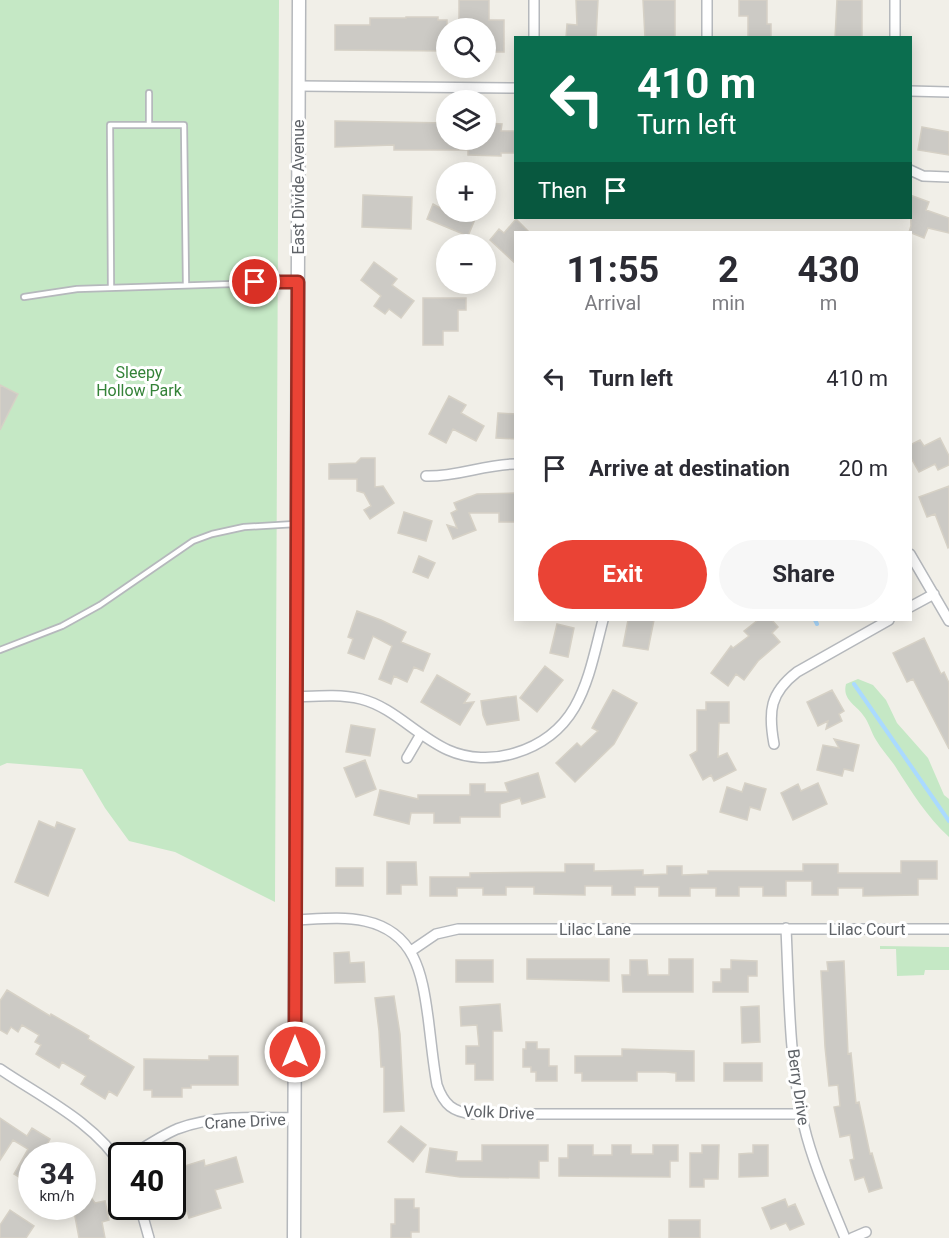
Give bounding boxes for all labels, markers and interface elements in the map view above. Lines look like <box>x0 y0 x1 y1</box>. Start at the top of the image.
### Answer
map controls <box>436 18 496 294</box>
button: search <box>436 18 496 78</box>
text: 410 m <box>637 59 756 108</box>
icon: left <box>538 60 616 138</box>
button: layers <box>436 90 496 150</box>
text: Turn left <box>637 109 737 141</box>
street label: East Divide Avenue <box>289 119 308 255</box>
button: + <box>436 162 496 222</box>
icon: arrive <box>599 174 632 207</box>
text: Then <box>538 178 587 203</box>
button: − <box>436 234 496 294</box>
text: 11:55 <box>566 249 659 291</box>
text: 2 <box>718 249 739 291</box>
text: 430 <box>798 249 860 291</box>
pin <box>229 256 280 307</box>
icon: arrive <box>238 265 271 298</box>
text: Arrival <box>584 291 641 315</box>
text: min <box>712 291 745 315</box>
text: m <box>820 291 837 315</box>
icon: left <box>538 362 571 395</box>
park label: Sleepy Hollow Park <box>96 363 183 400</box>
text: Turn left <box>589 366 673 391</box>
text: 410 m <box>826 366 888 391</box>
icon: arrive <box>538 452 571 485</box>
text: Arrive at destination <box>589 456 790 481</box>
text: 20 m <box>839 456 888 481</box>
button: Exit <box>538 540 707 609</box>
button: Share <box>719 540 888 609</box>
street label: Lilac Lane <box>559 920 631 939</box>
street label: Lilac Court <box>829 920 905 939</box>
position arrow <box>263 1020 327 1084</box>
street label: Berry Drive <box>784 1048 813 1126</box>
street label: Volk Drive <box>463 1102 535 1123</box>
street label: Crane Drive <box>204 1110 286 1133</box>
speed limit sign: 40 <box>108 1142 186 1220</box>
text: 34 <box>40 1156 74 1191</box>
text: km/h <box>39 1187 75 1205</box>

